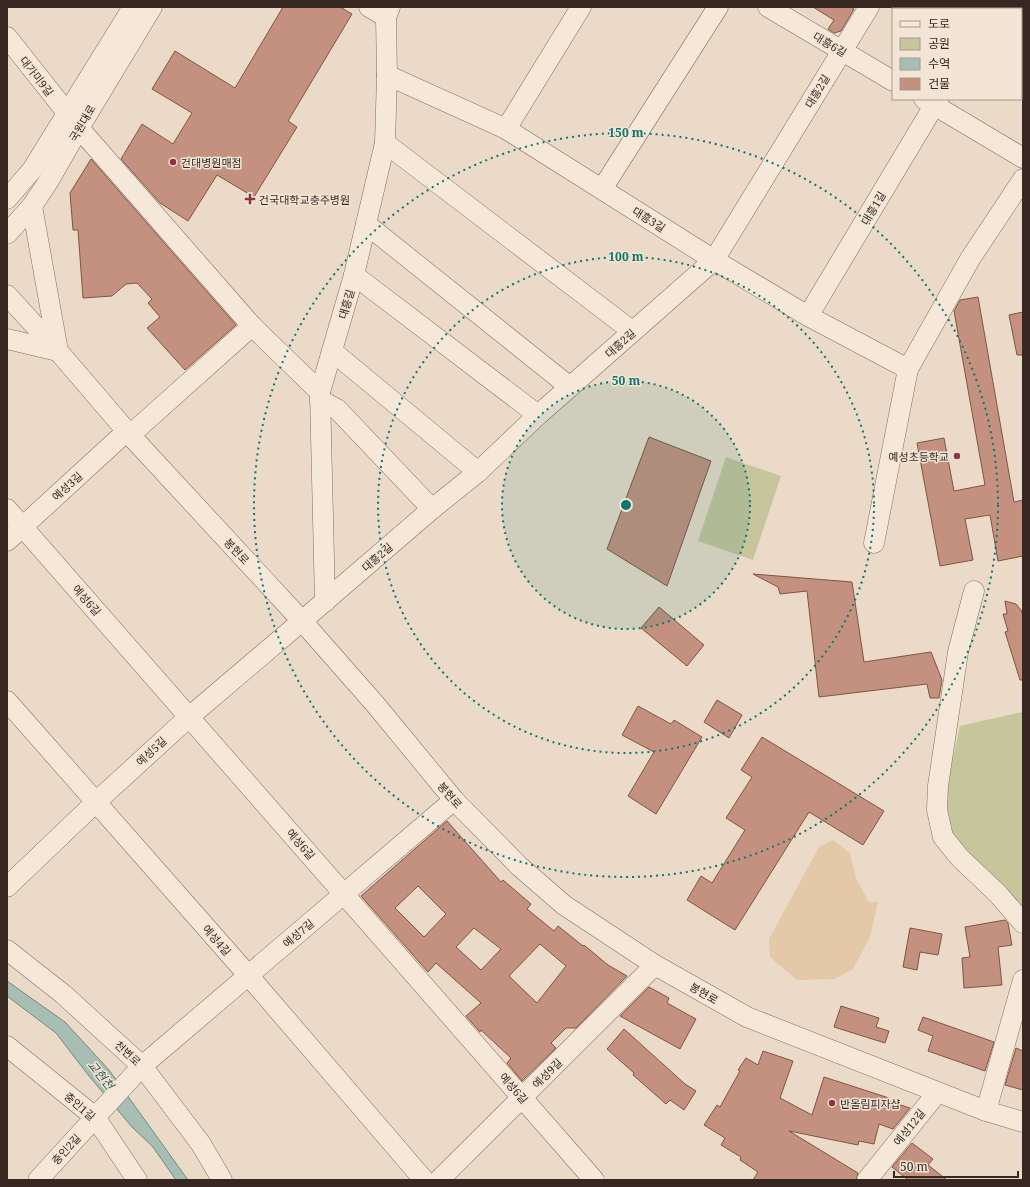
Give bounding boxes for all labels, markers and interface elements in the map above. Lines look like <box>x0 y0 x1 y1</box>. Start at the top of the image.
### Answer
legend <box>892 8 1022 100</box>
text: 도로 <box>928 15 950 32</box>
street label: 대흥6길 <box>810 28 850 60</box>
text: 공원 <box>928 35 950 52</box>
street label: 대가미9길 <box>17 53 57 99</box>
text: 수역 <box>928 55 950 72</box>
street label: 대흥2길 <box>801 71 833 111</box>
text: 건물 <box>928 75 950 92</box>
street label: 국원대로 <box>65 102 99 144</box>
text: 150 m <box>608 124 644 141</box>
place label: 건대병원매점 <box>181 155 242 170</box>
marker: 건대병원매점 <box>168 157 178 167</box>
street label: 대흥1길 <box>857 188 889 228</box>
place label: 건국대학교충주병원 <box>259 192 350 207</box>
marker: 건국대학교충주병원 <box>244 193 256 205</box>
street label: 대흥3길 <box>630 203 668 235</box>
text: 100 m <box>608 248 644 265</box>
street label: 대흥길 <box>335 287 357 321</box>
street label: 대흥2길 <box>601 325 639 361</box>
text: 50 m <box>612 372 640 389</box>
place label: 예성초등학교 <box>888 449 949 464</box>
marker: 예성초등학교 <box>952 451 962 461</box>
street label: 예성3길 <box>48 468 86 504</box>
centre of rings <box>619 498 633 512</box>
street label: 봉현로 <box>221 535 253 567</box>
street label: 대흥2길 <box>358 539 396 575</box>
street label: 예성6길 <box>69 581 105 619</box>
street label: 예성5길 <box>133 733 169 769</box>
street label: 봉현로 <box>434 779 466 811</box>
street label: 예성6길 <box>283 825 319 863</box>
street label: 예성7길 <box>279 916 317 950</box>
street label: 예성4길 <box>199 921 235 959</box>
street label: 봉현로 <box>687 979 721 1007</box>
street label: 천변로 <box>112 1037 144 1069</box>
street label: 예성9길 <box>529 1055 565 1091</box>
water label: 교현천 <box>84 1057 119 1095</box>
street label: 예성6길 <box>496 1069 532 1107</box>
street label: 충인1길 <box>61 1088 99 1124</box>
place label: 반올림피자샵 <box>840 1096 901 1111</box>
marker: 반올림피자샵 <box>827 1098 837 1108</box>
street label: 예성12길 <box>890 1106 928 1148</box>
street label: 충인2길 <box>48 1131 84 1167</box>
scale bar <box>894 1153 1018 1179</box>
text: 50 m <box>900 1158 928 1175</box>

